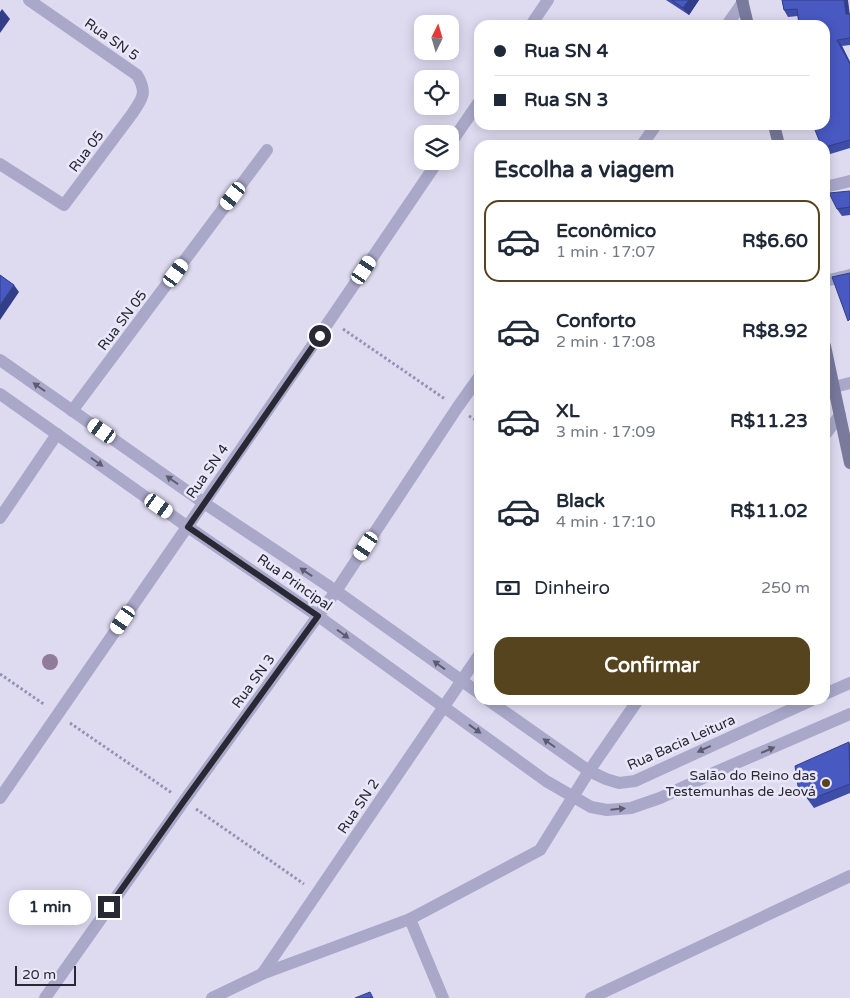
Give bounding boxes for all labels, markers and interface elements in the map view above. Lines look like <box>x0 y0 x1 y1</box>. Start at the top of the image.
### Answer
street label: Rua SN 5 <box>81 15 142 64</box>
north arrow <box>414 15 459 60</box>
map controls <box>414 15 459 170</box>
text: Rua SN 4 <box>524 40 609 62</box>
button: locate <box>414 70 459 115</box>
text: Rua SN 3 <box>524 89 609 111</box>
button: layers <box>414 125 459 170</box>
street label: Rua 05 <box>65 127 108 175</box>
text: Escolha a viagem <box>494 157 675 183</box>
car <box>217 180 248 212</box>
icon: car <box>496 219 541 264</box>
text: Econômico <box>556 220 656 242</box>
text: R$6.60 <box>742 230 808 252</box>
text: 1 min · 17:07 <box>556 242 655 262</box>
car <box>349 253 378 287</box>
car <box>161 256 190 290</box>
street label: Rua SN 05 <box>94 287 151 354</box>
icon: car <box>496 309 541 354</box>
text: Conforto <box>556 310 636 332</box>
text: R$8.92 <box>742 320 808 342</box>
route start <box>309 325 331 347</box>
text: 2 min · 17:08 <box>556 332 655 352</box>
one-way arrow <box>32 382 46 392</box>
icon: car <box>496 399 541 444</box>
text: XL <box>556 400 580 422</box>
text: R$11.23 <box>730 410 808 432</box>
car <box>85 416 118 446</box>
text: 3 min · 17:09 <box>556 422 655 442</box>
street label: Rua SN 4 <box>183 441 232 502</box>
one-way arrow <box>90 457 104 467</box>
one-way arrow <box>165 475 179 485</box>
icon: car <box>496 489 541 534</box>
text: Black <box>556 490 605 512</box>
car <box>142 491 175 521</box>
text: R$11.02 <box>730 500 808 522</box>
text: 4 min · 17:10 <box>556 512 655 532</box>
car <box>351 529 380 563</box>
street label: Rua Principal <box>254 550 336 615</box>
one-way arrow <box>299 567 313 576</box>
icon: cash <box>494 574 522 602</box>
text: Dinheiro <box>534 577 610 599</box>
text: 250 m <box>761 578 810 598</box>
car <box>108 603 137 637</box>
one-way arrow <box>336 629 350 639</box>
button: Confirmar <box>494 637 810 695</box>
street label: Rua SN 3 <box>228 651 279 711</box>
one-way arrow <box>432 660 446 670</box>
street label: Rua Bacia Leitura <box>624 711 738 774</box>
one-way arrow <box>468 724 482 734</box>
one-way arrow <box>542 738 556 748</box>
one-way arrow <box>697 745 711 753</box>
one-way arrow <box>761 745 775 753</box>
place label: Salão do Reino das Testemunhas de Jeová <box>666 767 816 800</box>
street label: Rua SN 2 <box>334 776 383 837</box>
marker: Salão do Reino das Testemunhas de Jeová <box>820 777 832 789</box>
one-way arrow <box>610 805 626 813</box>
callout: 1 min <box>9 890 92 924</box>
route end <box>98 896 120 918</box>
text: 1 min <box>29 897 71 917</box>
scale bar <box>15 963 76 986</box>
text: 20 m <box>22 966 56 983</box>

